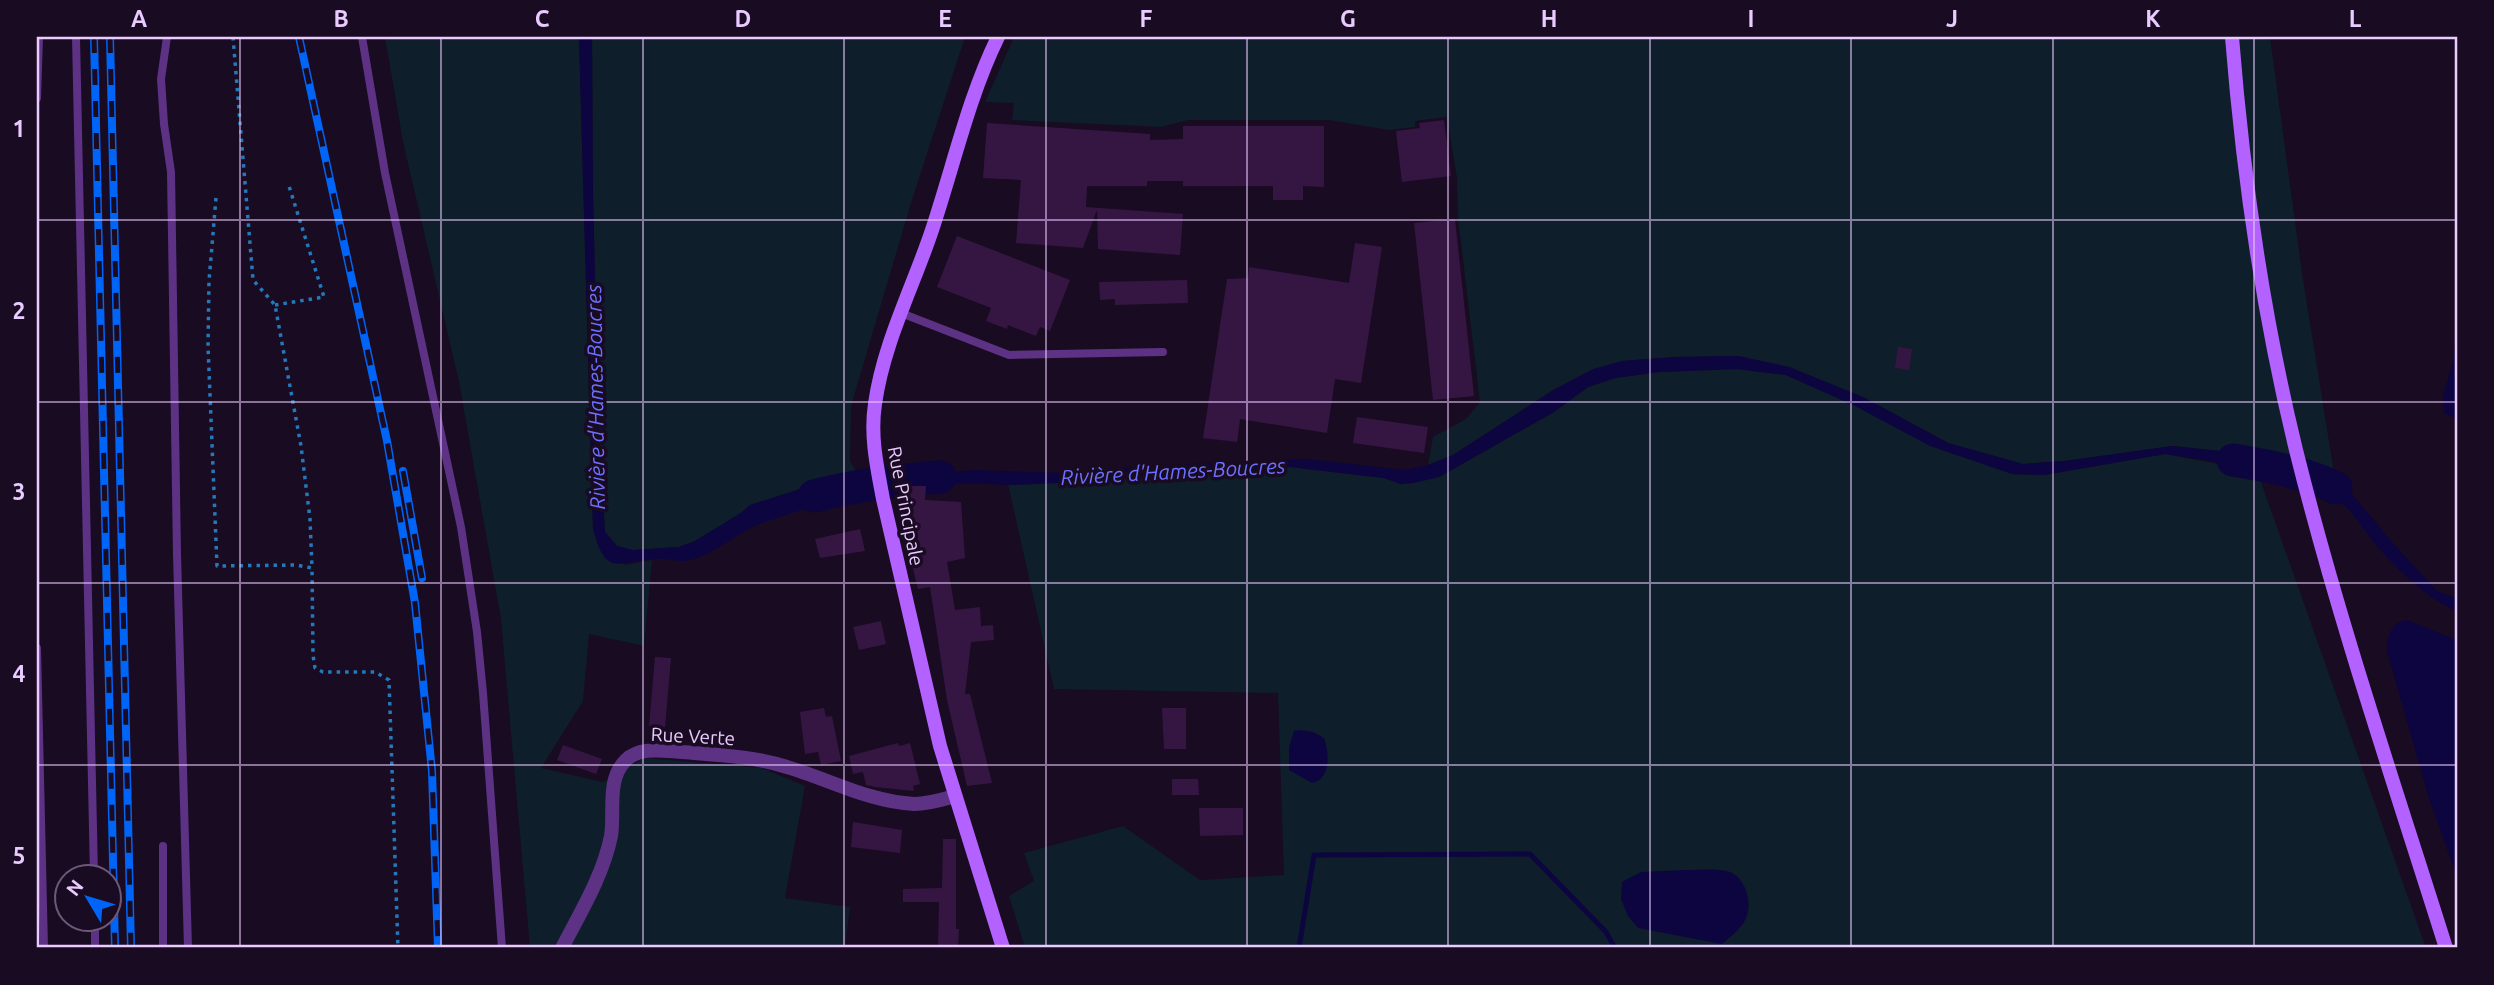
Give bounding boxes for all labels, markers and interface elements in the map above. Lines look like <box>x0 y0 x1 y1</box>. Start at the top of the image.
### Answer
text: A <box>131 6 147 31</box>
text: B <box>333 6 349 31</box>
text: C <box>535 6 550 31</box>
text: D <box>735 6 751 31</box>
text: E <box>938 6 952 31</box>
text: F <box>1140 6 1153 31</box>
text: G <box>1340 6 1356 31</box>
text: H <box>1541 6 1557 31</box>
text: I <box>1748 6 1754 31</box>
text: J <box>1946 6 1958 31</box>
text: K <box>2145 6 2161 31</box>
text: L <box>2349 6 2362 31</box>
text: 1 <box>13 116 25 141</box>
water label: Rivière d'Hames-Boucres <box>581 284 609 510</box>
text: 2 <box>13 298 25 323</box>
street label: Rue Principale <box>884 444 928 568</box>
water label: Rivière d'Hames-Boucres <box>1060 453 1286 489</box>
text: 3 <box>13 479 25 504</box>
text: 4 <box>13 661 26 686</box>
street label: Rue Verte <box>650 723 736 749</box>
text: 5 <box>13 843 25 868</box>
north arrow <box>52 862 122 932</box>
text: N <box>62 875 88 900</box>

